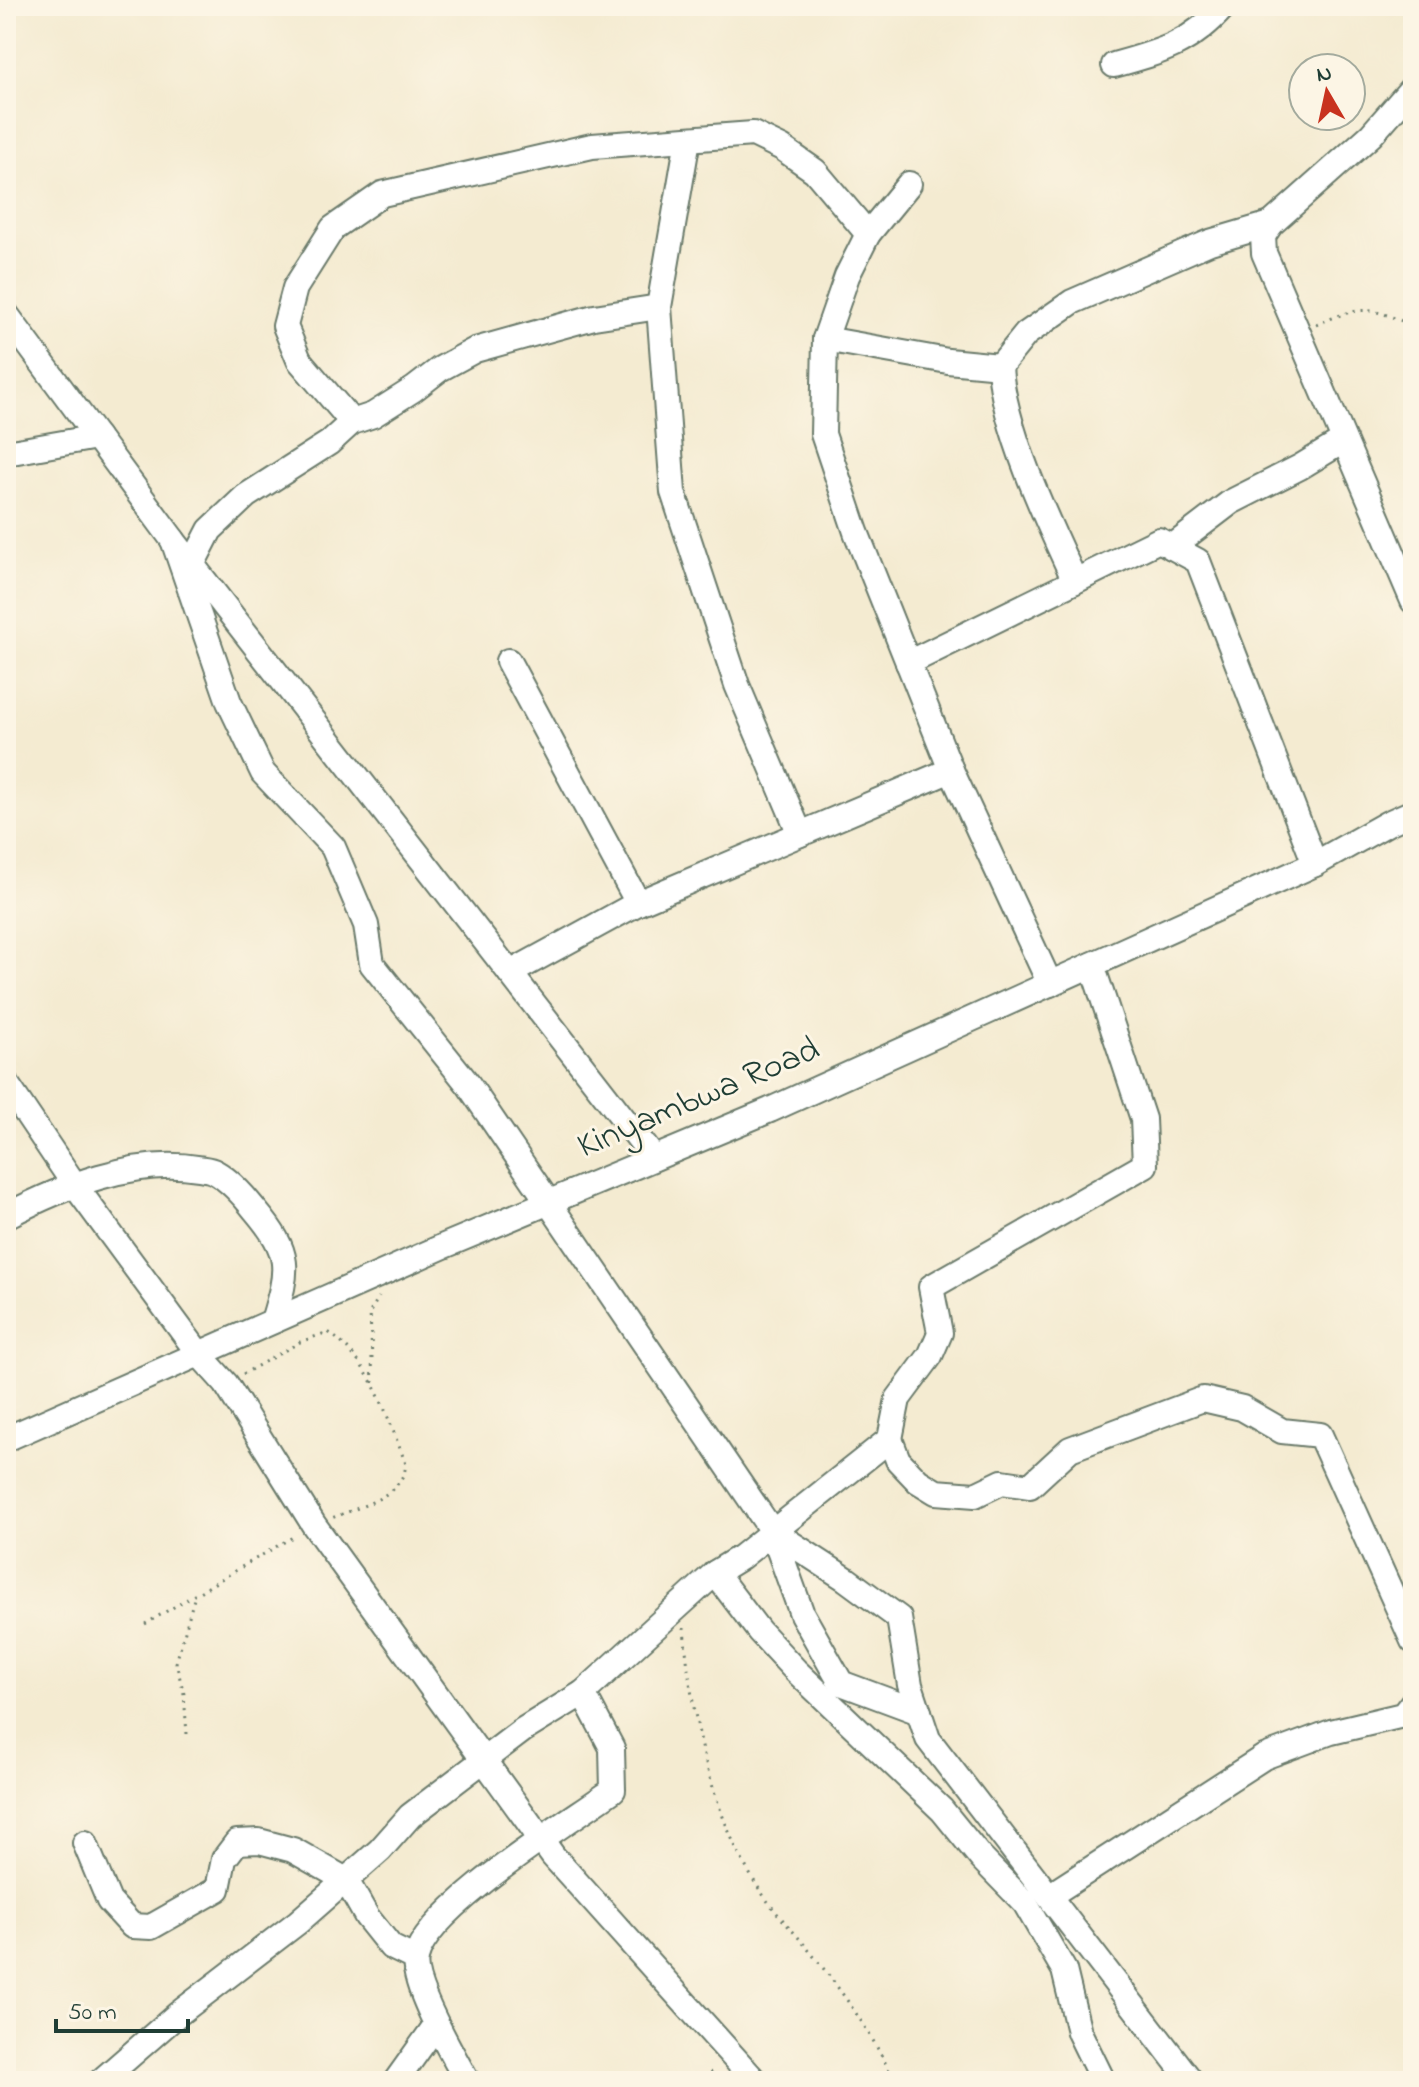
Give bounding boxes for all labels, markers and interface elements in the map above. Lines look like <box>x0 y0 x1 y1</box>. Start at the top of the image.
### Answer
north arrow <box>1287 52 1367 132</box>
text: N <box>1314 58 1334 92</box>
street label: Kinyambwa Road <box>570 1024 828 1174</box>
scale bar <box>56 1983 188 2033</box>
text: 50 m <box>68 1996 117 2031</box>

